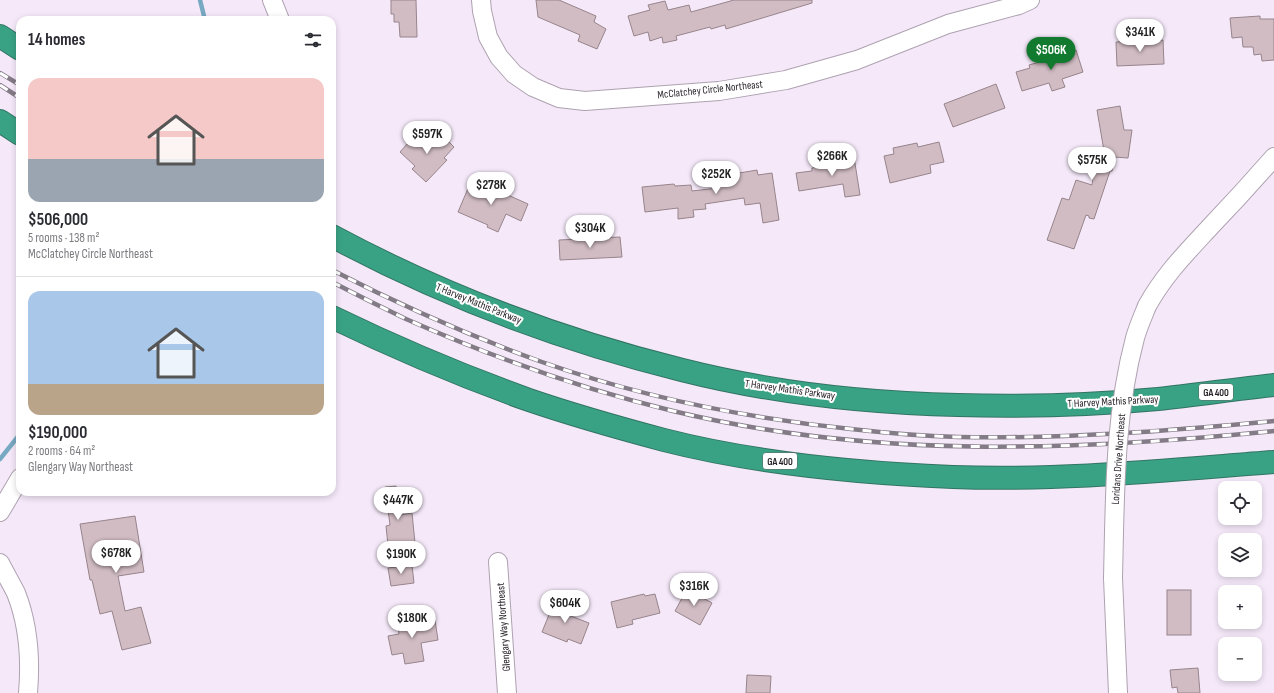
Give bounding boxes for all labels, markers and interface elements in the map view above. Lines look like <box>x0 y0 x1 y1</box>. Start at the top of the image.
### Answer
pin: $341K <box>1112 19 1168 53</box>
text: $341K <box>1125 24 1155 40</box>
icon: filters <box>302 29 324 51</box>
text: 14 homes <box>28 30 85 50</box>
pin: $506K <box>1023 37 1079 71</box>
text: $506K <box>1035 42 1067 58</box>
street label: McClatchey Circle Northeast <box>657 77 764 101</box>
icon: home <box>140 104 212 176</box>
pin: $597K <box>399 121 455 155</box>
text: $597K <box>412 126 442 142</box>
pin: $266K <box>804 143 860 177</box>
pin: $575K <box>1064 147 1120 181</box>
text: $266K <box>817 148 848 164</box>
text: $575K <box>1077 152 1107 168</box>
pin: $252K <box>688 161 744 195</box>
text: $252K <box>701 166 731 182</box>
pin: $278K <box>463 172 519 206</box>
text: $278K <box>476 177 506 193</box>
text: $506,000 <box>28 210 88 230</box>
pin: $304K <box>562 215 618 249</box>
text: $304K <box>574 220 606 236</box>
text: 5 rooms · 138 m² <box>28 230 99 246</box>
text: McClatchey Circle Northeast <box>28 246 153 262</box>
street label: T Harvey Mathis Parkway <box>434 280 524 327</box>
icon: home <box>140 317 212 389</box>
street label: T Harvey Mathis Parkway <box>744 377 837 402</box>
road number: GA 400 <box>1199 384 1233 400</box>
street label: T Harvey Mathis Parkway <box>1067 393 1160 410</box>
street label: Loridans Drive Northeast <box>1109 412 1128 505</box>
text: $190,000 <box>28 423 87 443</box>
text: 2 rooms · 64 m² <box>28 443 95 459</box>
road number: GA 400 <box>763 453 797 469</box>
text: Glengary Way Northeast <box>28 459 133 475</box>
map controls <box>1218 481 1262 681</box>
button: locate <box>1218 481 1262 525</box>
pin: $447K <box>370 487 426 521</box>
text: $447K <box>383 492 413 508</box>
button: layers <box>1218 533 1262 577</box>
pin: $678K <box>88 540 144 574</box>
pin: $190K <box>373 541 429 575</box>
text: $678K <box>101 545 131 561</box>
text: $190K <box>386 546 416 562</box>
pin: $316K <box>666 573 722 607</box>
text: $316K <box>679 578 709 594</box>
street label: Glengary Way Northeast <box>494 582 513 672</box>
button: + <box>1218 585 1262 629</box>
pin: $604K <box>537 590 593 624</box>
text: $604K <box>549 595 581 611</box>
pin: $180K <box>384 605 440 639</box>
text: $180K <box>397 610 427 626</box>
button: − <box>1218 637 1262 681</box>

